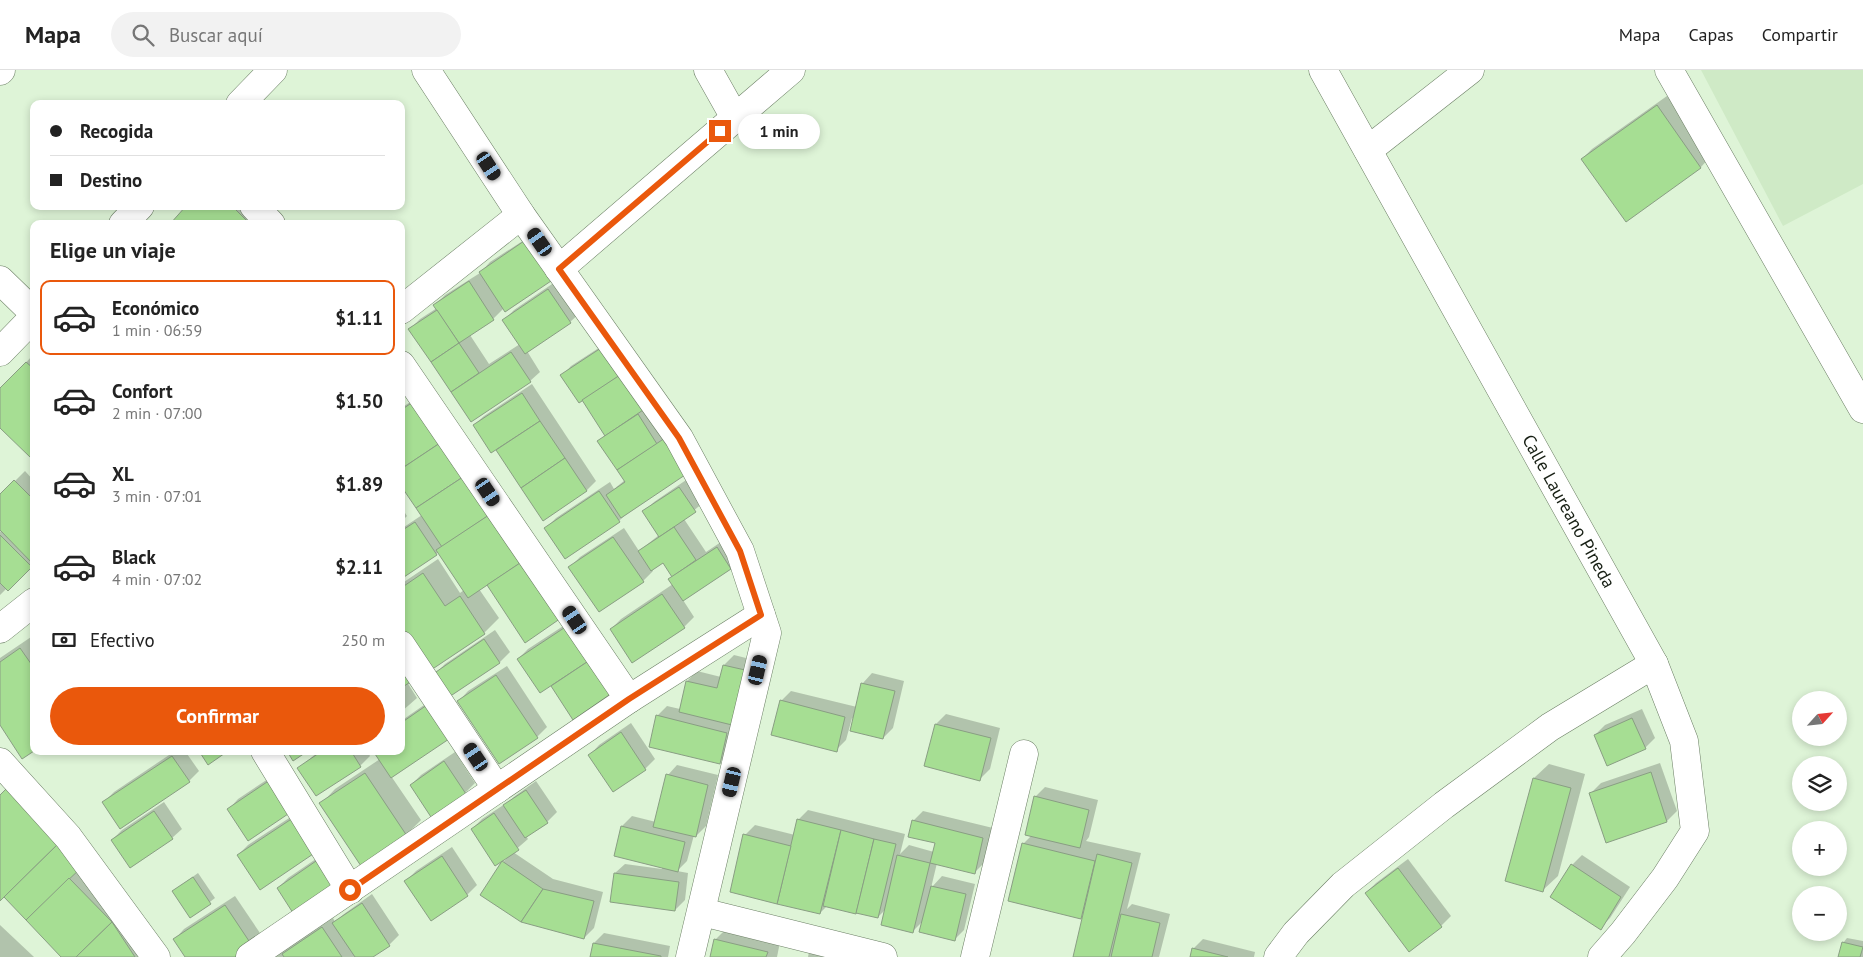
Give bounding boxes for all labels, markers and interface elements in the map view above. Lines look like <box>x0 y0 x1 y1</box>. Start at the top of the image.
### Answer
search box <box>111 12 461 57</box>
text: Mapa <box>25 19 81 50</box>
icon: search <box>129 21 157 49</box>
text: Buscar aquí <box>169 23 263 47</box>
text: Mapa <box>1619 23 1661 46</box>
text: Capas <box>1689 23 1734 46</box>
text: Compartir <box>1762 23 1838 46</box>
callout: 1 min <box>738 114 820 148</box>
text: Recogida <box>80 119 153 143</box>
route end <box>709 120 731 142</box>
text: 1 min <box>759 121 799 141</box>
car <box>474 149 503 183</box>
text: Destino <box>80 168 142 192</box>
car <box>525 225 554 259</box>
text: Elige un viaje <box>50 236 176 264</box>
icon: car <box>52 295 97 340</box>
text: Económico <box>112 296 199 320</box>
text: $1.11 <box>335 306 383 330</box>
text: 1 min · 06:59 <box>112 320 202 340</box>
icon: car <box>52 378 97 423</box>
text: Confort <box>112 379 173 403</box>
text: $1.50 <box>335 389 383 413</box>
text: 2 min · 07:00 <box>112 403 202 423</box>
street label: Calle Laureano Pineda <box>1517 430 1621 592</box>
icon: car <box>52 461 97 506</box>
text: XL <box>112 462 134 486</box>
text: $1.89 <box>335 472 383 496</box>
car <box>473 475 502 509</box>
text: 3 min · 07:01 <box>112 486 202 506</box>
icon: car <box>52 544 97 589</box>
text: Black <box>112 545 156 569</box>
text: $2.11 <box>335 555 383 579</box>
text: 4 min · 07:02 <box>112 569 202 589</box>
car <box>560 603 589 637</box>
icon: cash <box>50 626 78 654</box>
text: Efectivo <box>90 628 155 652</box>
text: 250 m <box>342 630 385 650</box>
car <box>747 654 768 686</box>
button: Confirmar <box>50 687 385 745</box>
north arrow <box>1792 691 1848 746</box>
map controls <box>1792 691 1847 941</box>
car <box>461 740 490 774</box>
button: layers <box>1792 756 1847 811</box>
car <box>721 766 742 798</box>
button: + <box>1792 821 1847 876</box>
route start <box>339 879 361 901</box>
button: − <box>1792 886 1847 941</box>

